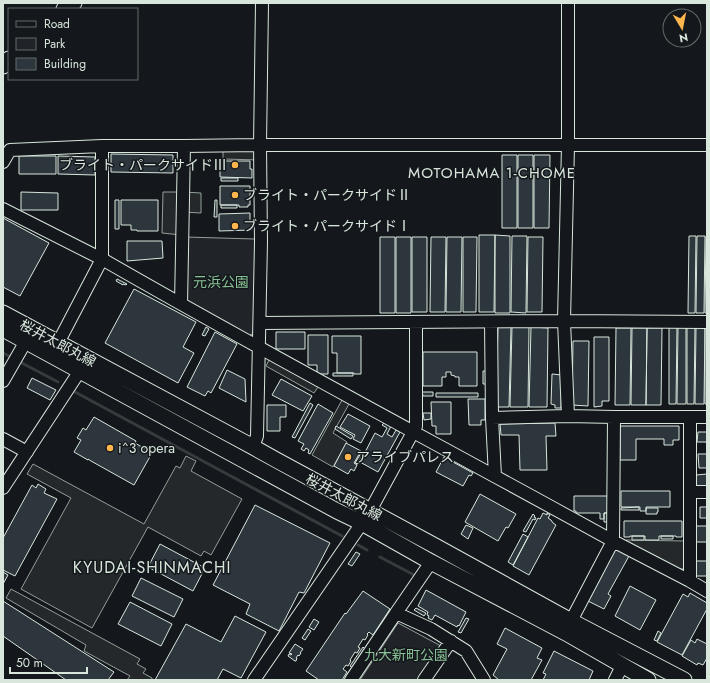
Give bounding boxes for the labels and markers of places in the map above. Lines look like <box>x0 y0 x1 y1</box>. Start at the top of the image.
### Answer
place label: ブライト・パークサイドⅢ <box>59 155 227 175</box>
marker: ブライト・パークサイドⅢ <box>230 160 240 170</box>
place label: ブライト・パークサイドⅡ <box>243 185 411 205</box>
marker: ブライト・パークサイドⅡ <box>230 190 240 200</box>
place label: ブライト・パークサイドⅠ <box>243 216 411 236</box>
marker: ブライト・パークサイドⅠ <box>230 221 240 231</box>
place label: i^3 opera <box>118 438 175 458</box>
marker: i^3 opera <box>105 443 115 453</box>
place label: アライブパレス <box>356 447 454 467</box>
marker: アライブパレス <box>343 452 353 462</box>

